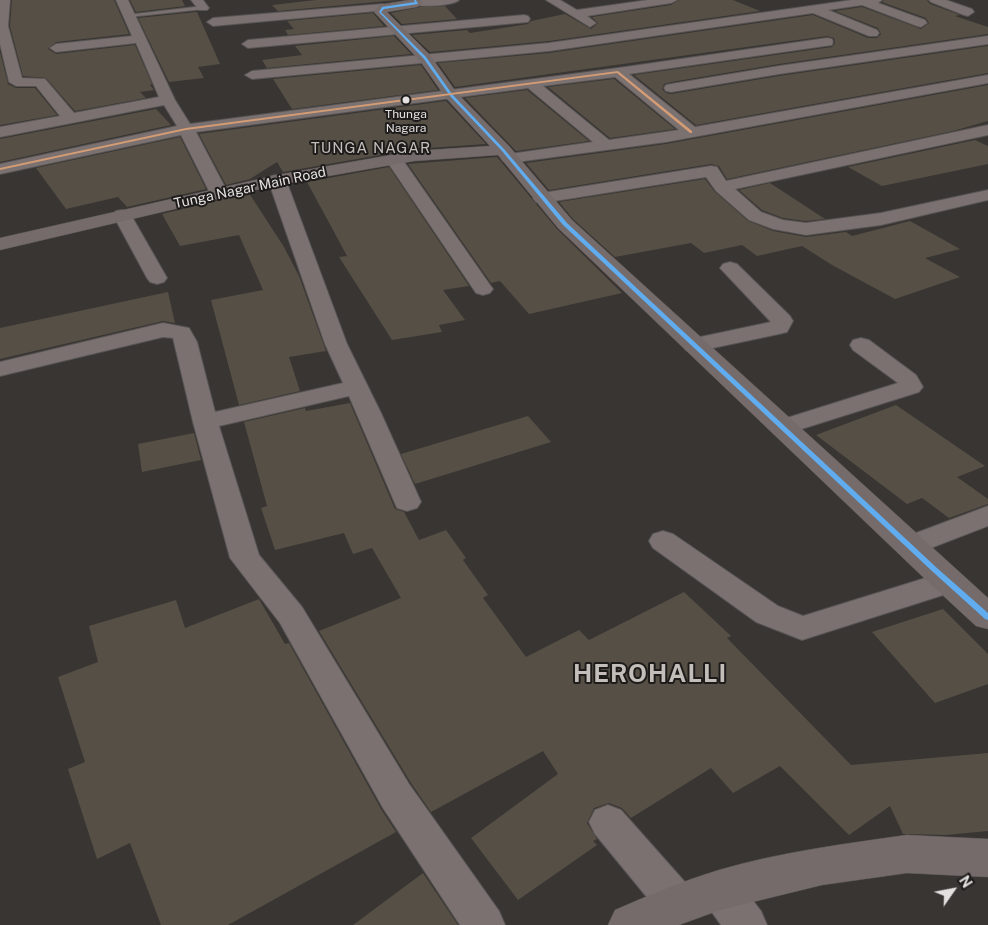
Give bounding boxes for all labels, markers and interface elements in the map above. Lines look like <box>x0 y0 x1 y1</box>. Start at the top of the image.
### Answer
marker: Thunga Nagara <box>401 95 411 105</box>
place label: Thunga Nagara <box>385 107 427 135</box>
district label: TUNGA NAGAR <box>309 139 433 157</box>
street label: Tunga Nagar Main Road <box>172 164 328 212</box>
district label: HEROHALLI <box>572 659 728 689</box>
north arrow <box>928 865 978 915</box>
text: N <box>956 873 975 891</box>

